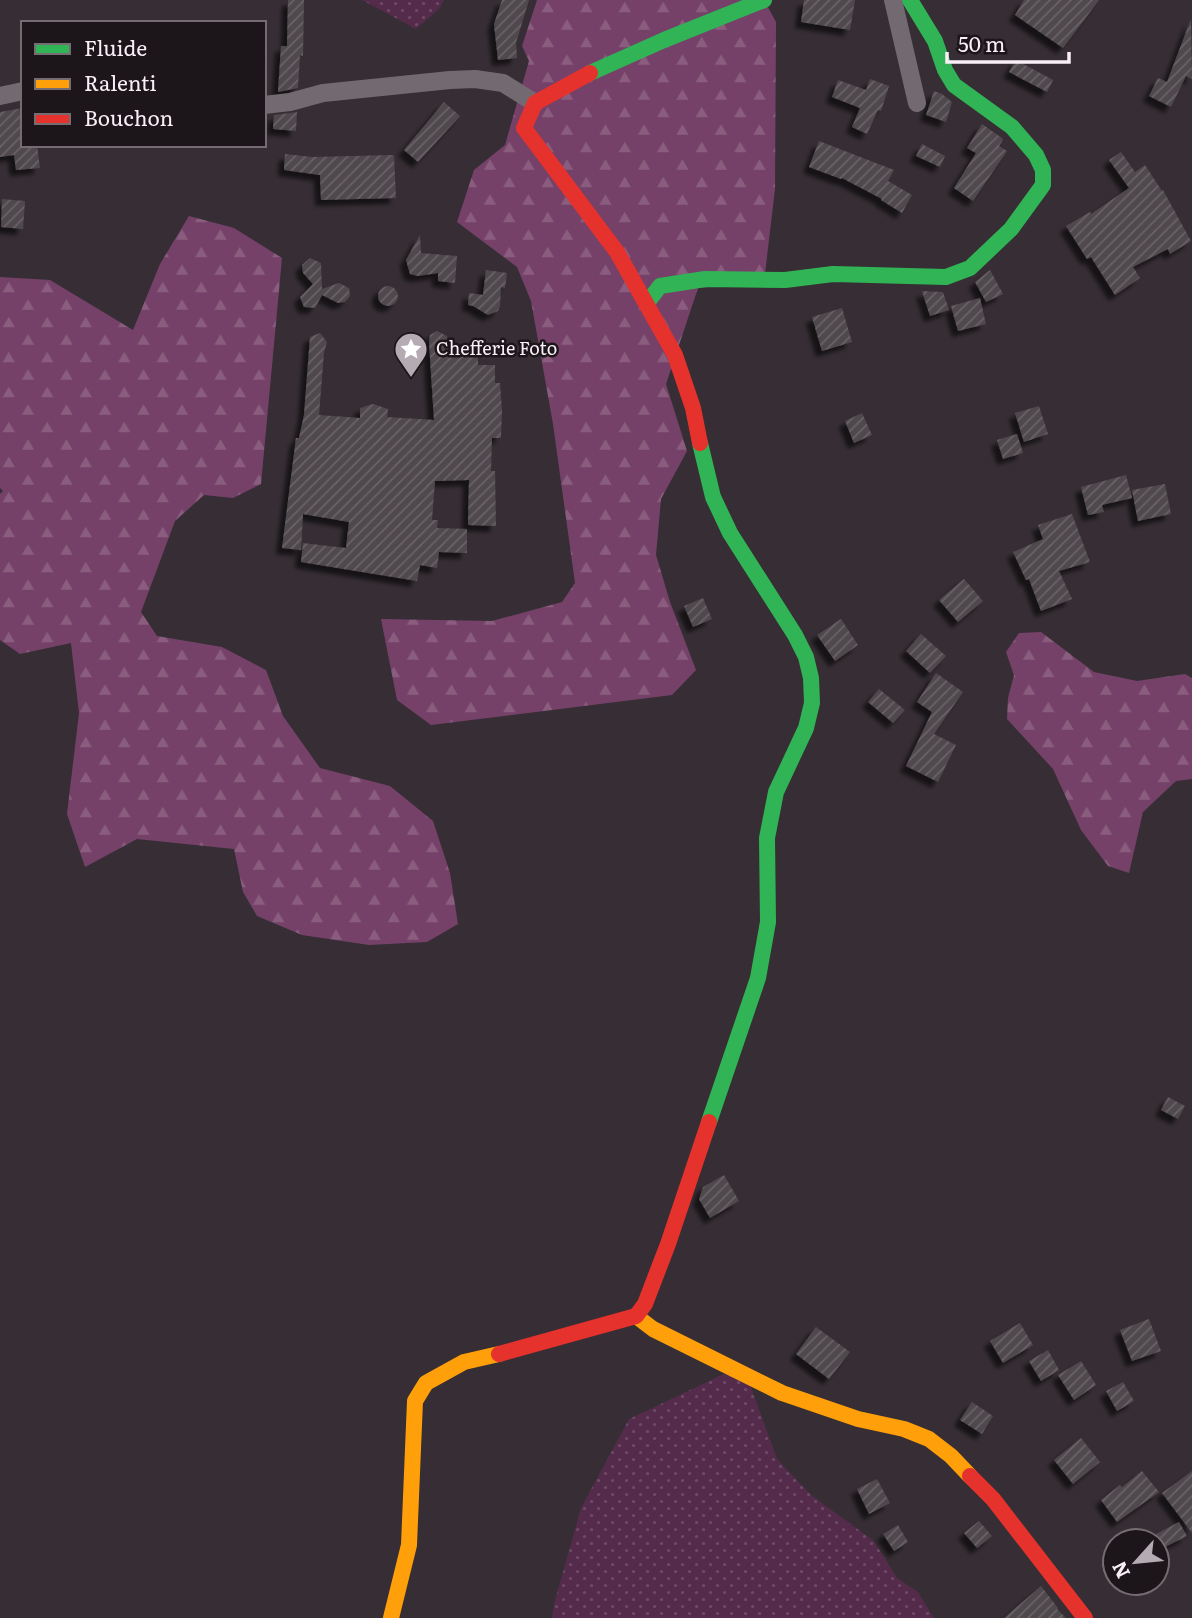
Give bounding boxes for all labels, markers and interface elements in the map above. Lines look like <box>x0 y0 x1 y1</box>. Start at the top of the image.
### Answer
legend <box>21 21 266 147</box>
scale bar <box>947 21 1070 65</box>
text: 50 m <box>958 27 1005 58</box>
text: Fluide <box>84 31 147 62</box>
text: Ralenti <box>84 66 157 97</box>
text: Bouchon <box>84 101 174 132</box>
place icon: Chefferie Foto <box>392 330 430 379</box>
place label: Chefferie Foto <box>436 334 557 361</box>
north arrow <box>1101 1527 1171 1597</box>
text: N <box>1104 1557 1136 1584</box>

